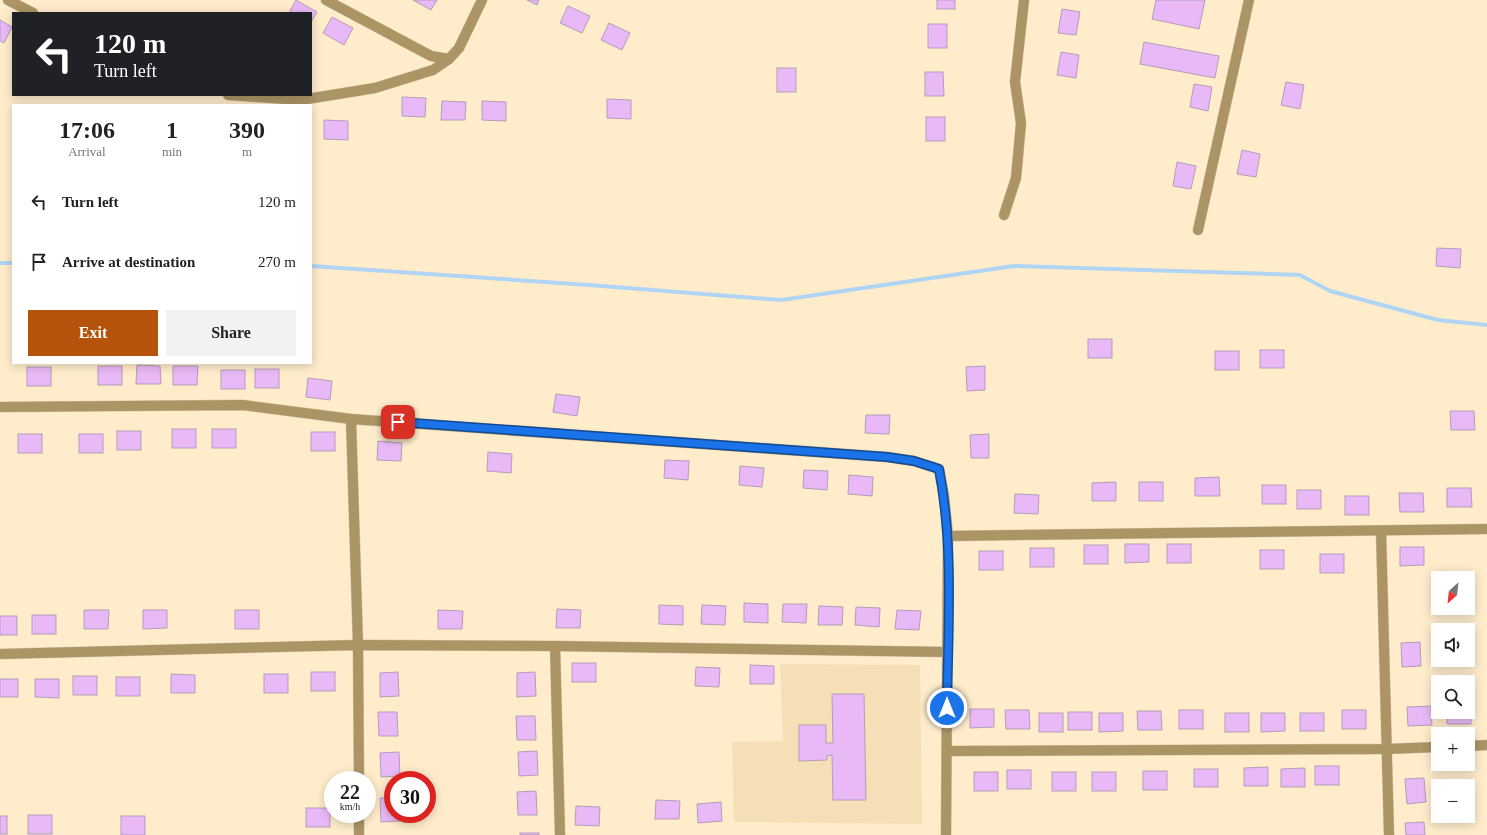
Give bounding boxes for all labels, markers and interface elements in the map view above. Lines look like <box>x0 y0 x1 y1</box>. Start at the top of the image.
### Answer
icon: left <box>28 28 80 80</box>
text: 120 m <box>94 28 166 59</box>
text: Turn left <box>94 61 157 81</box>
text: 17:06 <box>59 117 115 143</box>
text: 1 <box>166 117 178 143</box>
text: 390 <box>229 117 265 143</box>
text: Arrival <box>68 144 106 159</box>
text: min <box>162 144 182 159</box>
text: m <box>242 144 252 159</box>
icon: left <box>28 191 50 213</box>
text: Turn left <box>62 194 119 210</box>
text: 120 m <box>258 194 296 210</box>
icon: arrive <box>28 251 50 273</box>
text: Arrive at destination <box>62 254 195 270</box>
text: 270 m <box>258 254 296 270</box>
button: Exit <box>28 310 158 356</box>
button: Share <box>166 310 296 356</box>
pin <box>381 405 415 439</box>
icon: arrive <box>387 411 409 433</box>
north arrow <box>1431 571 1475 615</box>
map controls <box>1431 571 1475 823</box>
button: sound <box>1431 623 1475 667</box>
button: search <box>1431 675 1475 719</box>
position arrow <box>926 687 968 729</box>
button: + <box>1431 727 1475 771</box>
speed limit sign: 30 <box>384 771 436 823</box>
button: − <box>1431 779 1475 823</box>
text: 22 <box>340 781 360 803</box>
text: km/h <box>340 801 360 812</box>

